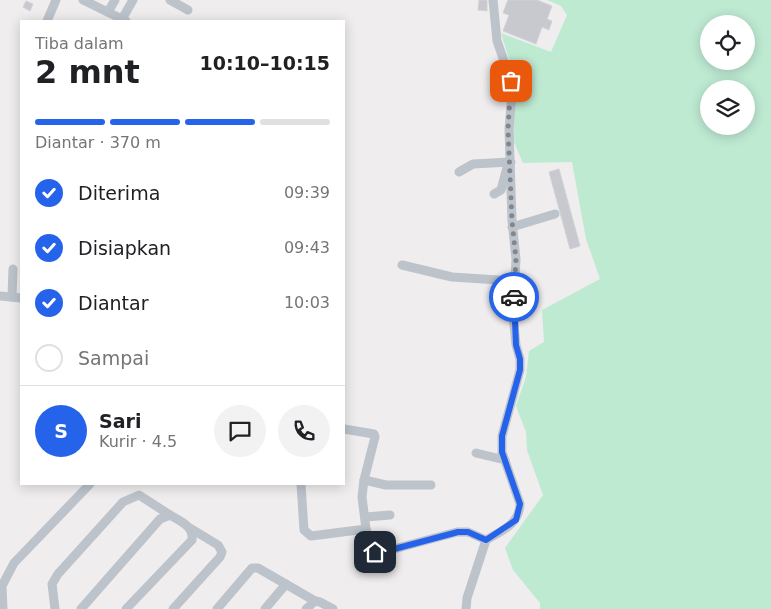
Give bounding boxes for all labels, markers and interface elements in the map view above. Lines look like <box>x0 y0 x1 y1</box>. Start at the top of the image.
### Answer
map controls <box>700 15 755 135</box>
button: locate <box>700 15 755 70</box>
text: Tiba dalam <box>35 34 124 53</box>
text: 10:10–10:15 <box>200 52 330 74</box>
text: 2 mnt <box>35 53 140 91</box>
pin <box>490 60 532 102</box>
icon: bag <box>497 67 525 95</box>
button: layers <box>700 80 755 135</box>
text: Diantar · 370 m <box>35 133 161 152</box>
icon: check <box>35 179 63 207</box>
text: Diterima <box>78 182 160 204</box>
text: 09:39 <box>284 183 330 202</box>
icon: check <box>35 234 63 262</box>
text: Disiapkan <box>78 237 171 259</box>
text: 09:43 <box>284 238 330 257</box>
courier <box>489 272 539 322</box>
icon: car <box>500 283 528 311</box>
icon: check <box>35 289 63 317</box>
text: Diantar <box>78 292 149 314</box>
text: 10:03 <box>284 293 330 312</box>
text: Sampai <box>78 347 149 369</box>
button: chat <box>214 405 266 457</box>
button: phone <box>278 405 330 457</box>
text: Sari <box>99 410 141 432</box>
text: S <box>54 420 68 442</box>
text: Kurir · 4.5 <box>99 432 177 451</box>
pin <box>354 531 396 573</box>
icon: home <box>361 538 389 566</box>

